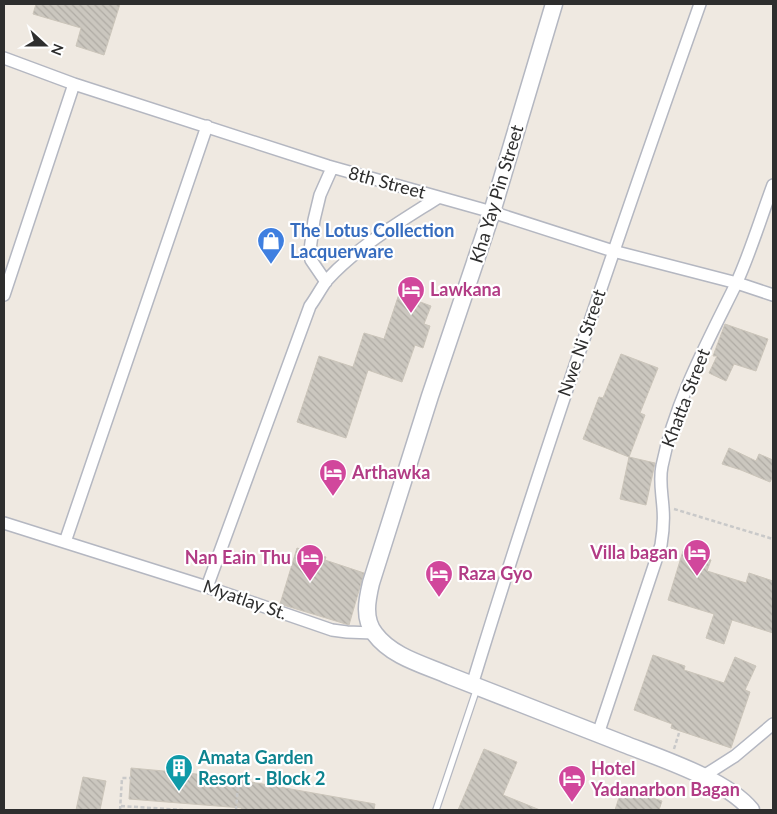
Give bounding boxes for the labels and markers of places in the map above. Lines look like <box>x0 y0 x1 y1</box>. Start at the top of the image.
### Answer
place label: The Lotus Collection Lacquerware <box>290 219 454 262</box>
shop icon: The Lotus Collection Lacquerware <box>256 226 286 265</box>
hotel icon: Lawkana <box>396 275 426 314</box>
place label: Lawkana <box>430 278 501 300</box>
hotel icon: Arthawka <box>318 458 348 497</box>
place label: Arthawka <box>351 461 430 483</box>
hotel icon: Villa bagan <box>682 538 712 577</box>
place label: Villa bagan <box>589 541 678 563</box>
hotel icon: Nan Eain Thu <box>295 543 325 582</box>
place label: Nan Eain Thu <box>185 546 291 568</box>
hotel icon: Raza Gyo <box>424 559 454 598</box>
place label: Raza Gyo <box>458 562 533 584</box>
place label: Amata Garden Resort - Block 2 <box>197 746 325 789</box>
building icon: Amata Garden Resort - Block 2 <box>164 753 194 792</box>
place label: Hotel Yadanarbon Bagan <box>590 757 740 800</box>
hotel icon: Hotel Yadanarbon Bagan <box>557 764 587 803</box>

